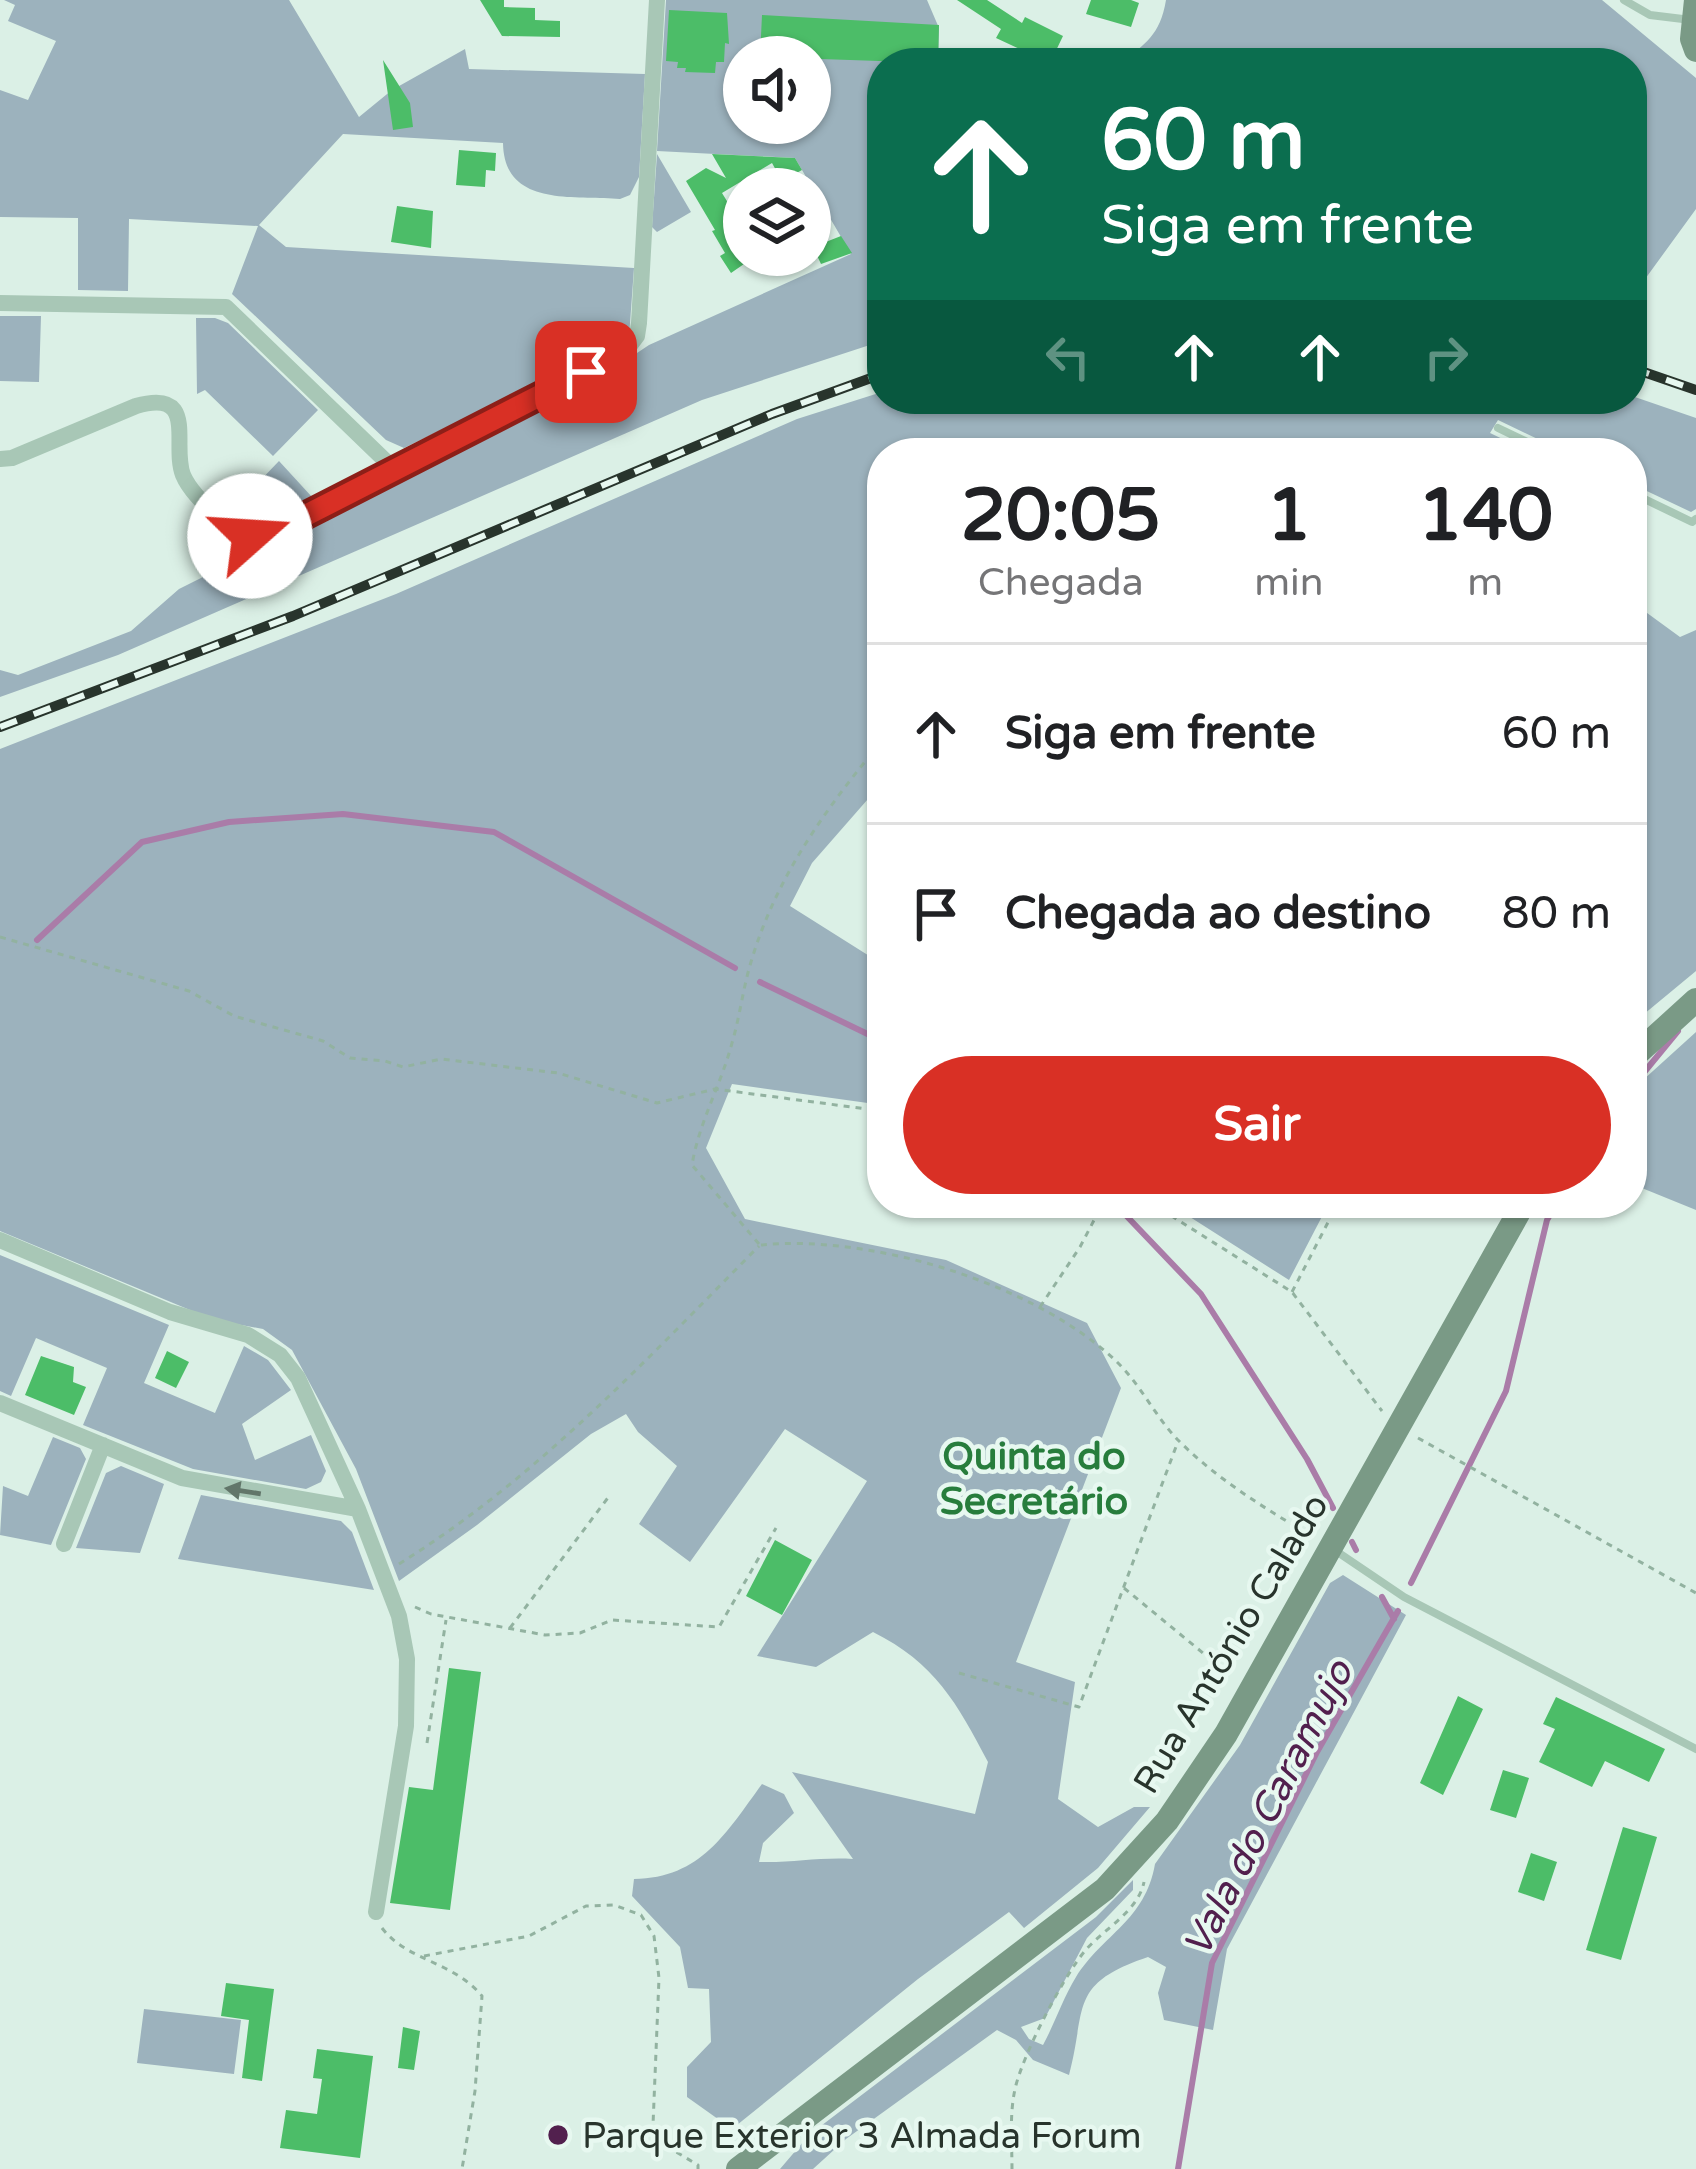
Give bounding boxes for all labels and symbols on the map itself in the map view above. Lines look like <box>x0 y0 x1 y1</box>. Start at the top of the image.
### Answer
pin <box>535 321 637 423</box>
position arrow <box>187 473 313 599</box>
district label: Quinta do Secretário <box>940 1433 1128 1525</box>
one-way arrow <box>224 1481 261 1500</box>
street label: Rua António Calado <box>1125 1486 1338 1801</box>
water label: Vala do Caramujo <box>1173 1651 1364 1965</box>
place label: Parque Exterior 3 Almada Forum <box>582 2115 1141 2158</box>
marker: Parque Exterior 3 Almada Forum <box>545 2122 571 2148</box>

